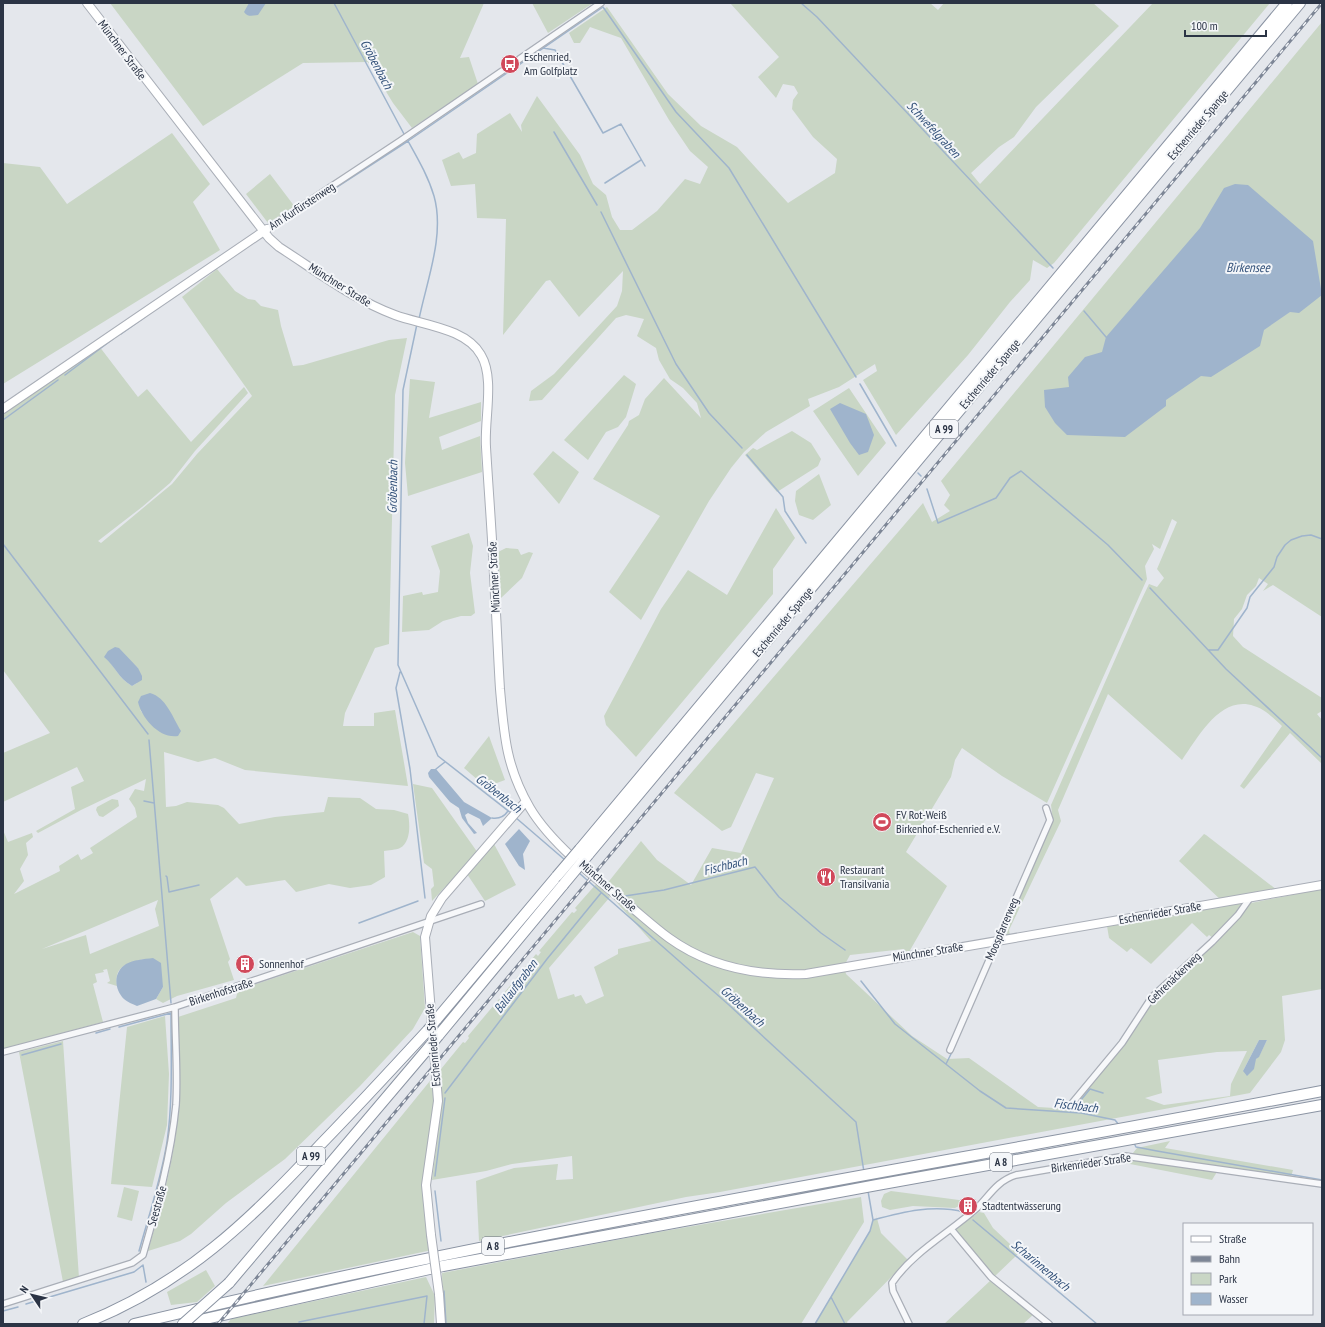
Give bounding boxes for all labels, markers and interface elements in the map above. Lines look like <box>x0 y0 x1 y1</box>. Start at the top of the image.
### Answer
scale bar <box>1185 12 1266 38</box>
street label: Münchner Straße <box>95 17 150 83</box>
text: 100 m <box>1191 18 1218 33</box>
water label: Gröbenbach <box>356 37 397 93</box>
place label: Eschenried, Am Golfplatz <box>524 49 577 78</box>
bus stop icon: Eschenried, Am Golfplatz <box>499 53 521 75</box>
street label: Eschenrieder Spange <box>1164 87 1231 163</box>
water label: Schwefelgraben <box>903 97 965 162</box>
street label: Am Kurfürstenweg <box>266 179 338 233</box>
street label: Münchner Straße <box>306 259 374 310</box>
water label: Birkensee <box>1226 259 1271 276</box>
street label: Eschenrieder Spange <box>956 336 1023 412</box>
road number: A 99 <box>930 420 958 438</box>
water label: Gröbenbach <box>384 459 401 514</box>
street label: Münchner Straße <box>484 541 503 613</box>
street label: Eschenrieder Spange <box>749 584 816 660</box>
water label: Gröbenbach <box>472 770 526 817</box>
place label: FV Rot-Weiß Birkenhof-Eschenried e.V. <box>896 807 1000 836</box>
sports icon: FV Rot-Weiß Birkenhof-Eschenried e.V. <box>871 811 893 833</box>
water label: Fischbach <box>702 852 750 879</box>
street label: Münchner Straße <box>577 857 640 915</box>
place label: Restaurant Transilvania <box>840 862 889 891</box>
restaurant icon: Restaurant Transilvania <box>815 866 837 888</box>
street label: Moospfarrerweg <box>982 895 1022 963</box>
street label: Eschenrieder Straße <box>1118 898 1202 927</box>
street label: Münchner Straße <box>892 939 964 964</box>
street label: Gehrenäckerweg <box>1144 948 1204 1007</box>
building icon: Sonnenhof <box>234 953 256 975</box>
water label: Ballaufgraben <box>490 955 542 1016</box>
place label: Sonnenhof <box>259 956 304 971</box>
street label: Birkenhofstraße <box>187 974 255 1009</box>
water label: Gröbenbach <box>717 982 769 1031</box>
street label: Eschenrieder Straße <box>421 1003 444 1087</box>
water label: Fischbach <box>1053 1094 1100 1117</box>
road number: A 99 <box>297 1147 325 1165</box>
street label: Birkenrieder Straße <box>1050 1149 1132 1176</box>
road number: A 8 <box>990 1153 1012 1171</box>
street label: Seestraße <box>144 1184 169 1228</box>
building icon: Stadtentwässerung <box>957 1195 979 1217</box>
place label: Stadtentwässerung <box>982 1198 1061 1213</box>
legend <box>1183 1223 1313 1315</box>
text: Straße <box>1219 1231 1246 1246</box>
water label: Scharinnenbach <box>1008 1236 1074 1296</box>
road number: A 8 <box>482 1237 504 1255</box>
text: Bahn <box>1219 1251 1240 1266</box>
text: Park <box>1219 1271 1237 1286</box>
north arrow <box>12 1275 52 1315</box>
text: N <box>16 1283 31 1296</box>
text: Wasser <box>1219 1291 1249 1306</box>

